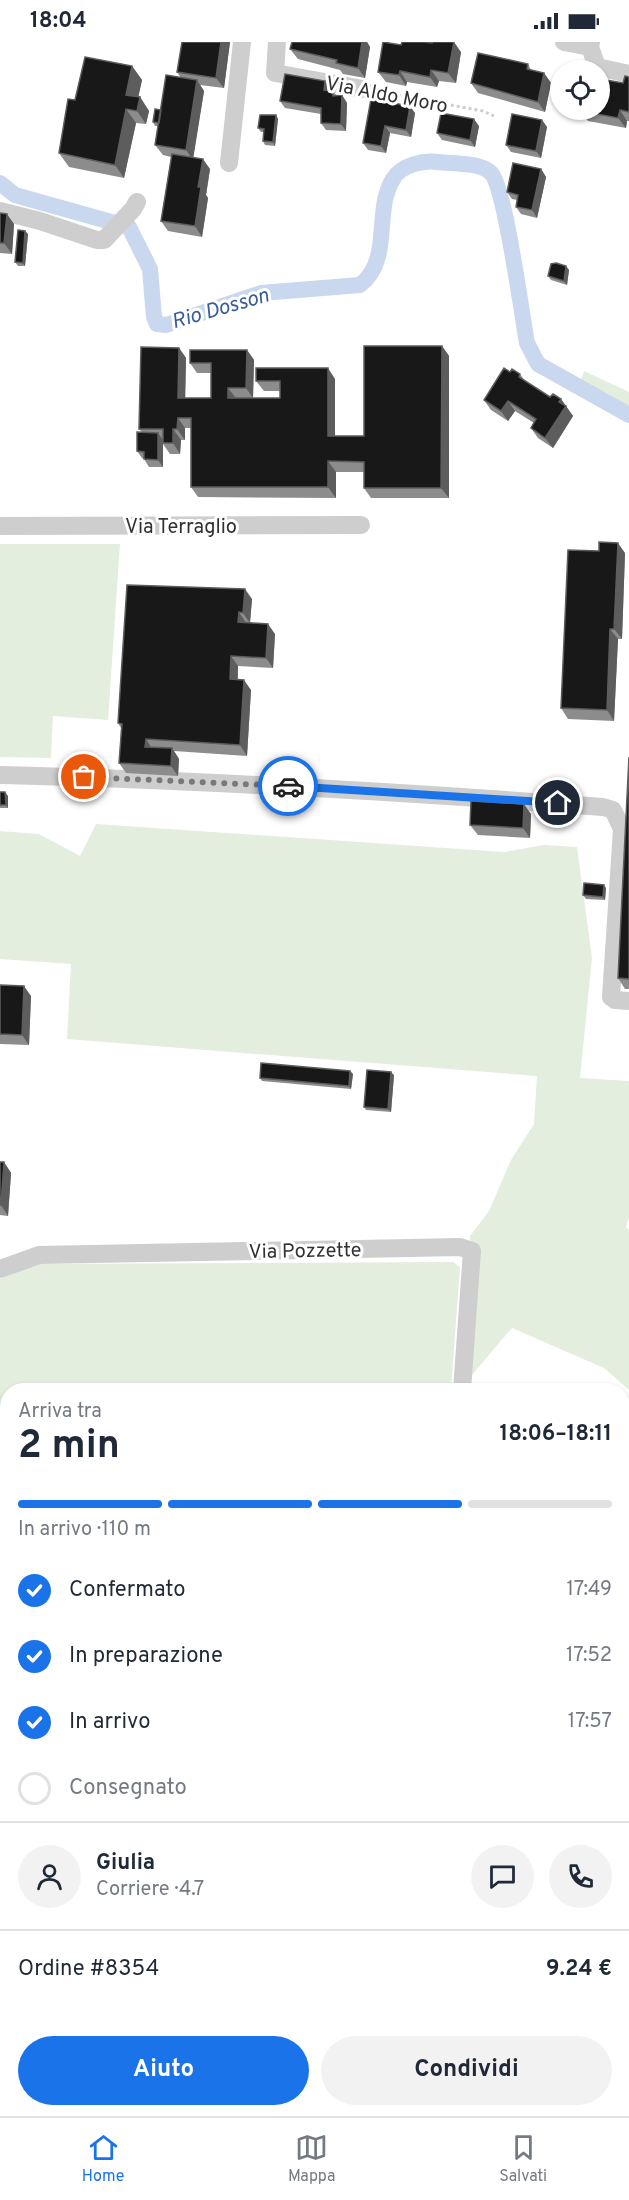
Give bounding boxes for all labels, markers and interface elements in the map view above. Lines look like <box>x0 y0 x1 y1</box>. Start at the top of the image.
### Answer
text: 18:04 <box>30 8 87 35</box>
map controls <box>550 60 610 120</box>
button: locate <box>550 60 610 120</box>
street label: Via Aldo Moro <box>323 71 450 121</box>
water label: Rio Dosson <box>169 283 273 336</box>
street label: Via Terraglio <box>125 515 237 541</box>
pin <box>58 751 109 802</box>
courier <box>258 756 318 816</box>
icon: bag <box>67 760 100 793</box>
icon: car <box>272 770 305 803</box>
pin <box>532 777 583 828</box>
icon: home <box>541 786 574 819</box>
street label: Via Pozzette <box>248 1238 362 1266</box>
text: Arriva tra <box>18 1399 102 1425</box>
text: 18:06–18:11 <box>499 1421 612 1448</box>
text: 2 min <box>18 1423 120 1472</box>
text: In arrivo · 110 m <box>18 1517 151 1543</box>
icon: check <box>18 1574 51 1607</box>
text: Confermato <box>69 1577 186 1604</box>
text: 17:49 <box>566 1577 612 1603</box>
icon: check <box>18 1640 51 1673</box>
text: In preparazione <box>69 1643 223 1670</box>
text: 17:52 <box>566 1643 612 1669</box>
icon: check <box>18 1706 51 1739</box>
text: In arrivo <box>69 1709 151 1736</box>
text: 17:57 <box>568 1709 612 1735</box>
text: Consegnato <box>69 1775 187 1802</box>
button: person <box>18 1845 81 1908</box>
button: chat <box>471 1845 534 1908</box>
button: phone <box>549 1845 612 1908</box>
text: Giulia <box>96 1850 155 1877</box>
text: Corriere · 4.7 <box>96 1877 204 1903</box>
text: Ordine #8354 <box>18 1956 159 1983</box>
text: 9.24 € <box>546 1956 612 1983</box>
button: Aiuto <box>18 2036 309 2105</box>
button: Condividi <box>321 2036 612 2105</box>
tab: Home <box>82 2131 124 2187</box>
tab: Mappa <box>288 2131 336 2187</box>
tab: Salvati <box>499 2131 547 2187</box>

